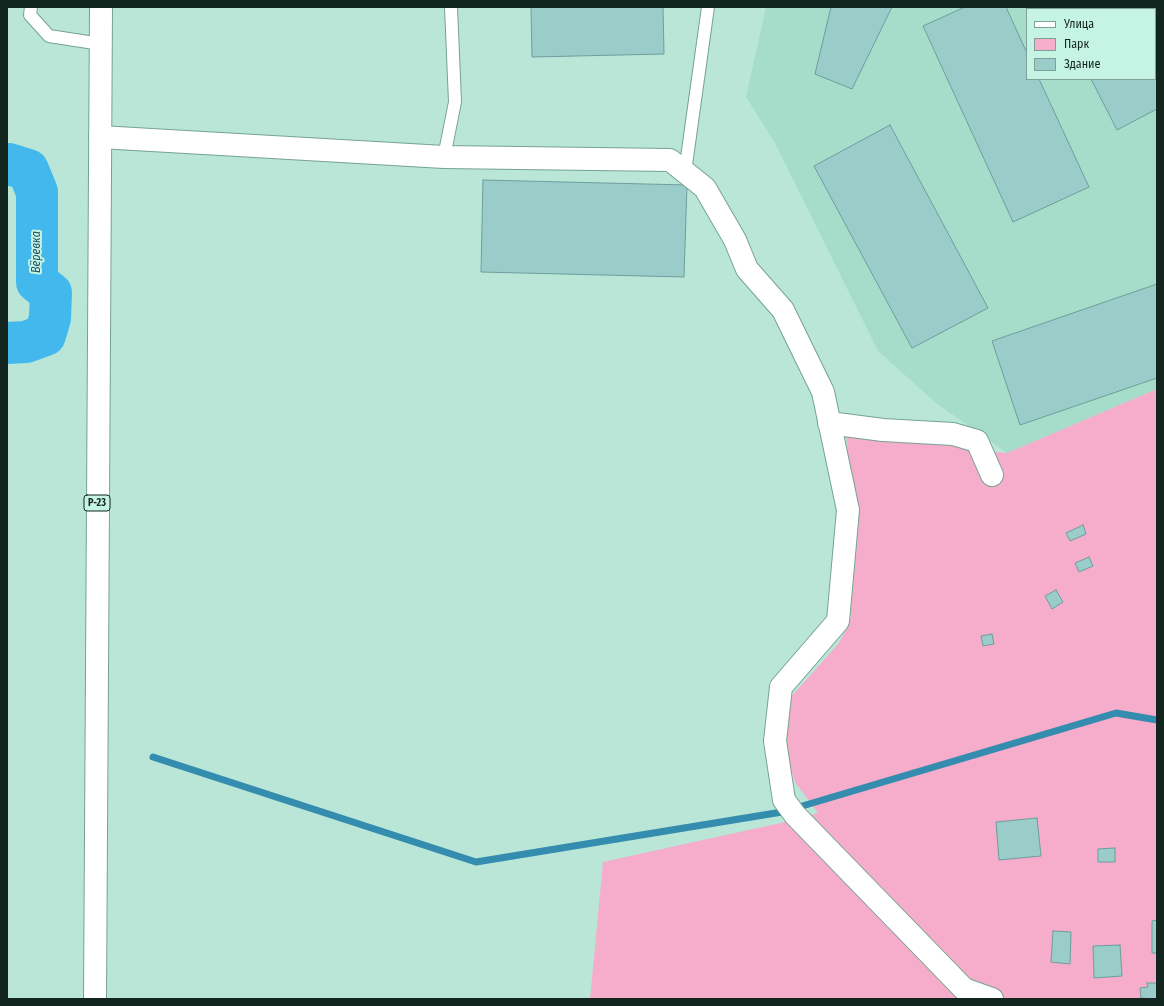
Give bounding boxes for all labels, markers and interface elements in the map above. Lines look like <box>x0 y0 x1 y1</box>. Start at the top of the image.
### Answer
legend <box>1026 8 1156 80</box>
text: Улица <box>1064 17 1094 31</box>
text: Парк <box>1064 37 1089 51</box>
text: Здание <box>1064 57 1100 71</box>
water label: Вёревка <box>30 231 44 273</box>
road number: Р-23 <box>84 495 110 511</box>

